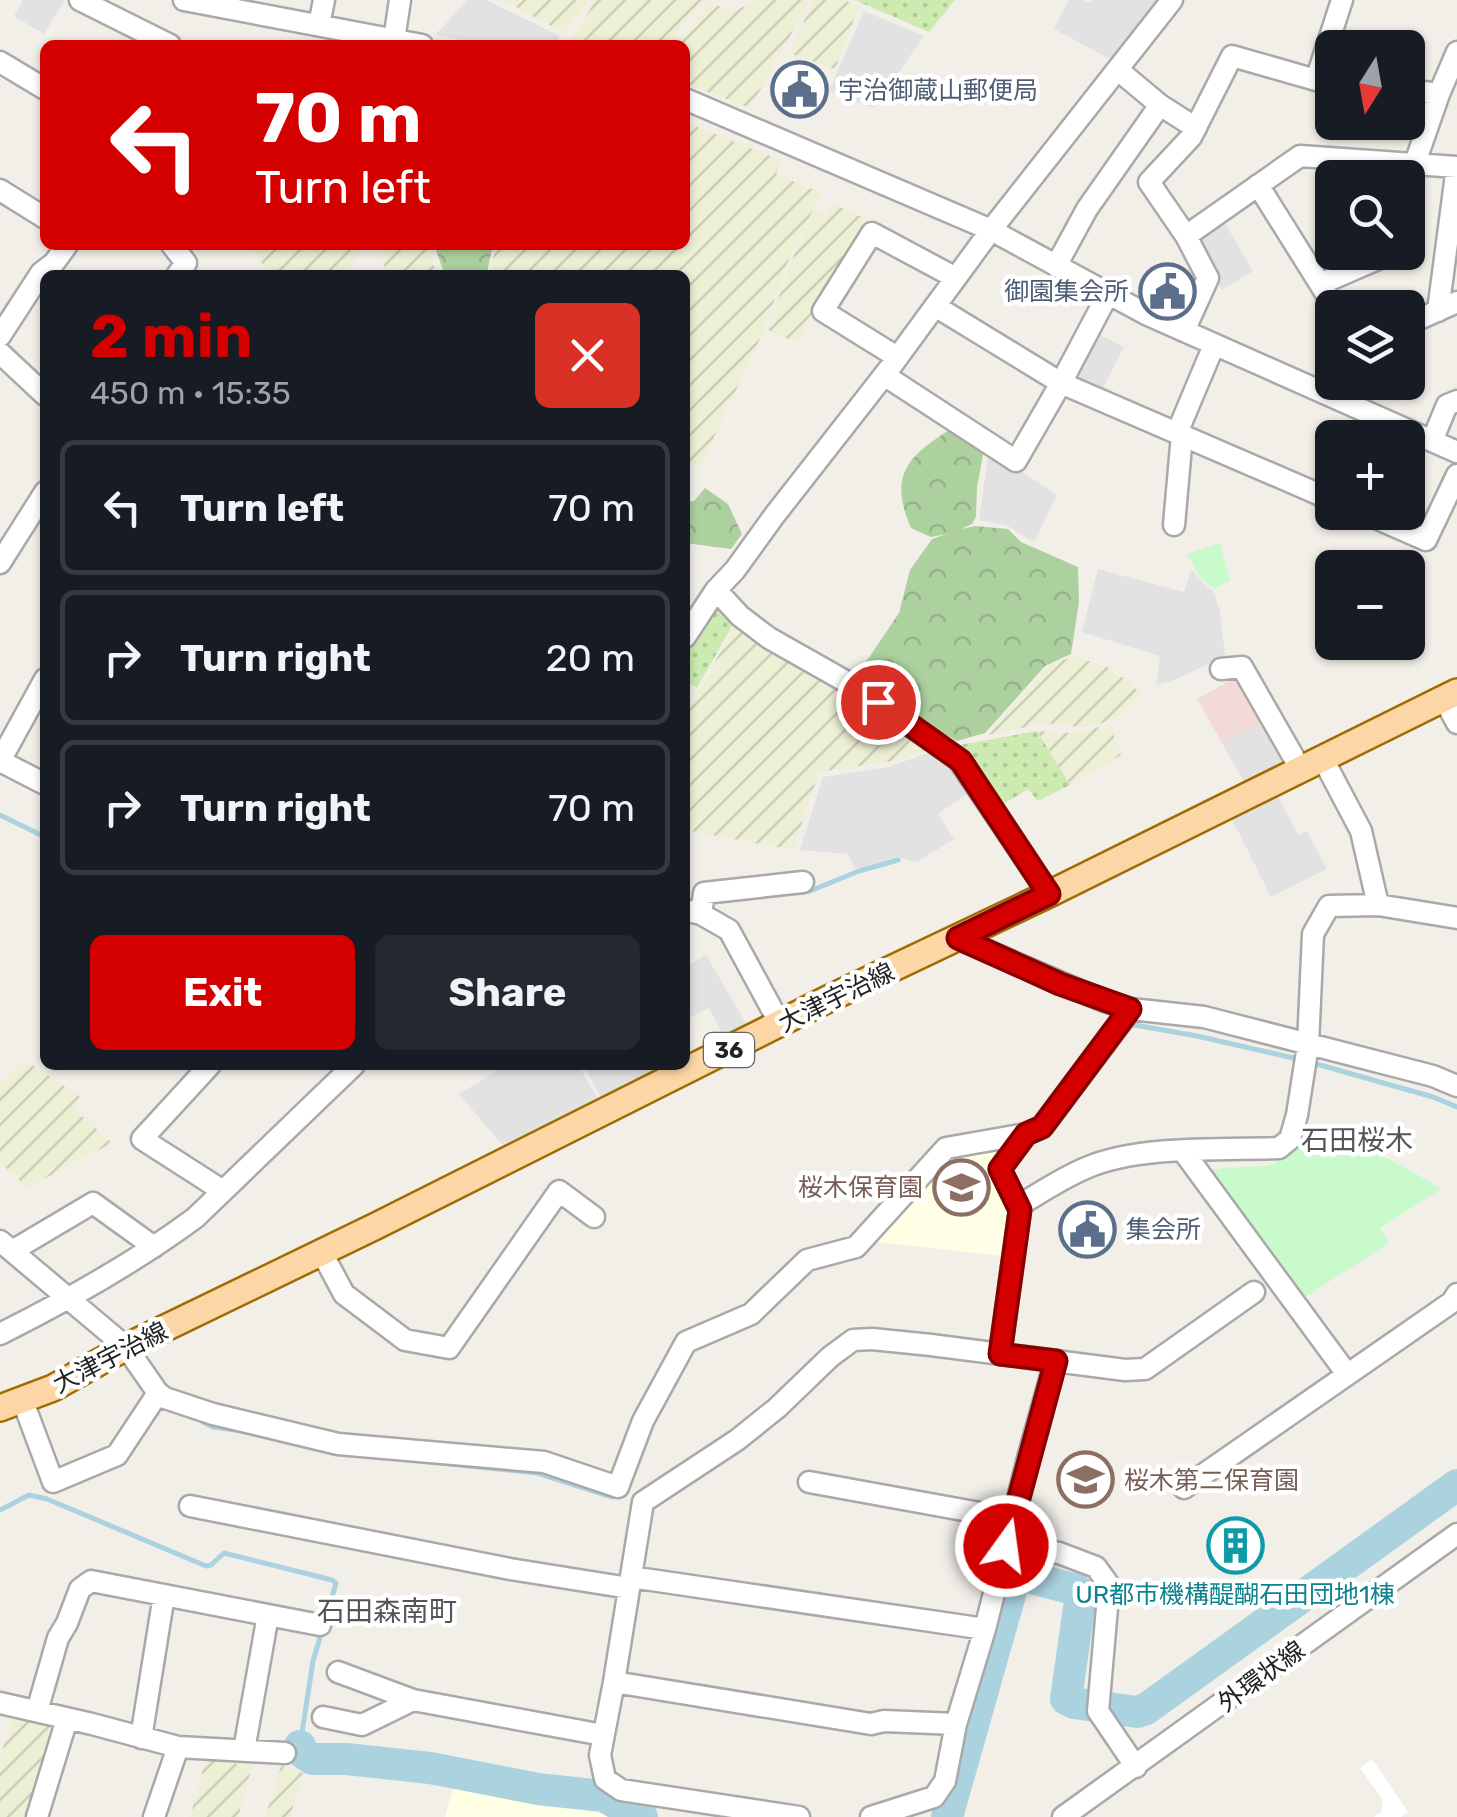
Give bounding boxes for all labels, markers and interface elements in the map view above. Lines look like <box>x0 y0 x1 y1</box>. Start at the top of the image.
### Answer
north arrow <box>1315 30 1425 140</box>
map controls <box>1315 30 1425 660</box>
public building icon: 宇治御蔵山郵便局 <box>769 60 829 120</box>
place label: 宇治御蔵山郵便局 <box>838 76 1038 105</box>
text: 70 m <box>255 77 422 160</box>
icon: left <box>90 80 220 210</box>
button: search <box>1315 160 1425 270</box>
text: Turn left <box>255 161 431 214</box>
public building icon: 御園集会所 <box>1138 261 1198 321</box>
place label: 御園集会所 <box>1004 277 1129 306</box>
button: layers <box>1315 290 1425 400</box>
text: 2 min <box>90 301 252 372</box>
button: close <box>535 303 640 408</box>
text: 450 m · 15:35 <box>90 374 291 412</box>
button: + <box>1315 420 1425 530</box>
icon: left <box>95 480 150 535</box>
text: Turn left <box>180 485 344 531</box>
text: 70 m <box>548 485 635 531</box>
button: − <box>1315 550 1425 660</box>
icon: right <box>95 630 150 685</box>
text: Turn right <box>180 635 371 681</box>
text: 20 m <box>545 635 635 681</box>
pin <box>836 660 921 745</box>
icon: arrive <box>851 675 906 730</box>
icon: right <box>95 780 150 835</box>
text: Turn right <box>180 785 371 831</box>
text: 70 m <box>548 785 635 831</box>
button: Exit <box>90 935 355 1050</box>
button: Share <box>375 935 640 1050</box>
street label: 大津宇治線 <box>774 957 899 1038</box>
road number: 36 <box>704 1033 754 1067</box>
district label: 石田桜木 <box>1301 1124 1413 1157</box>
school or university icon: 桜木保育園 <box>932 1157 992 1217</box>
place label: 桜木保育園 <box>798 1173 923 1202</box>
public building icon: 集会所 <box>1057 1199 1117 1259</box>
place label: 集会所 <box>1126 1215 1201 1244</box>
street label: 大津宇治線 <box>48 1316 173 1399</box>
school or university icon: 桜木第二保育園 <box>1055 1450 1115 1510</box>
place label: 桜木第二保育園 <box>1124 1466 1299 1495</box>
position arrow <box>954 1494 1058 1598</box>
building icon: UR都市機構醍醐石田団地1棟 <box>1205 1515 1265 1575</box>
place label: UR都市機構醍醐石田団地1棟 <box>1075 1580 1395 1609</box>
district label: 石田森南町 <box>317 1595 457 1628</box>
street label: 外環状線 <box>1212 1635 1310 1718</box>

